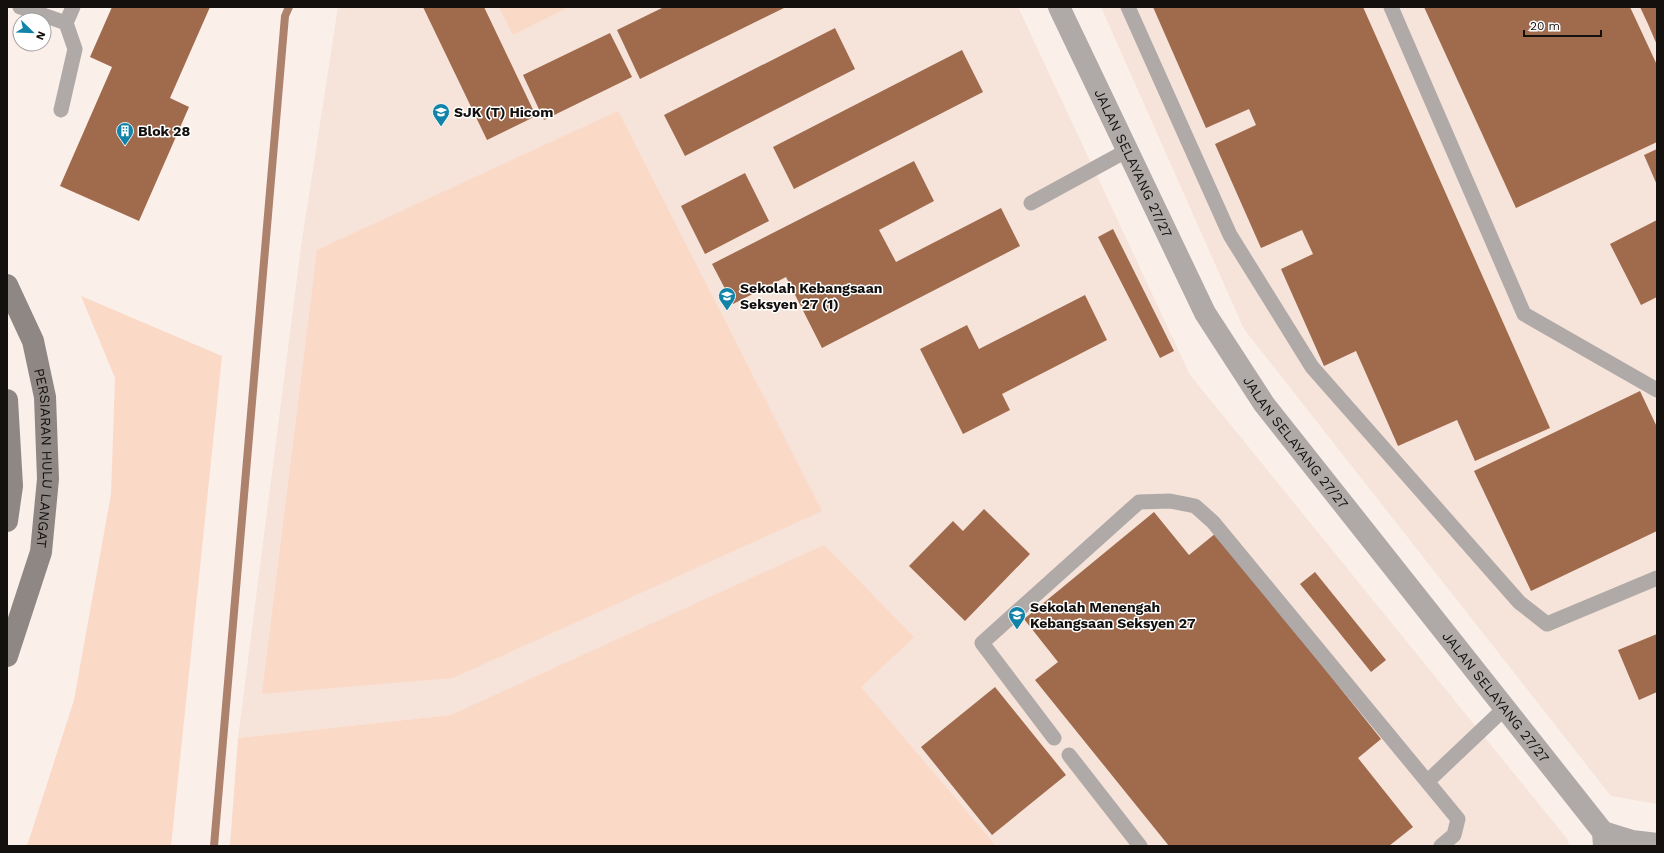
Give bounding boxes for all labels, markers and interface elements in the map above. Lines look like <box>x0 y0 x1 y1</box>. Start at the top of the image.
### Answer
north arrow <box>12 12 52 52</box>
scale bar <box>1524 12 1601 38</box>
text: 20 m <box>1530 19 1560 33</box>
text: N <box>33 29 48 42</box>
street label: JALAN SELAYANG 27/27 <box>1091 86 1176 240</box>
school or university icon: SJK (T) Hicom <box>431 102 451 127</box>
place label: SJK (T) Hicom <box>454 104 553 120</box>
building icon: Blok 28 <box>115 121 135 146</box>
place label: Blok 28 <box>138 123 190 139</box>
place label: Sekolah Kebangsaan Seksyen 27 (1) <box>740 280 883 312</box>
school or university icon: Sekolah Kebangsaan Seksyen 27 (1) <box>717 286 737 311</box>
street label: PERSIARAN HULU LANGAT <box>31 367 56 549</box>
street label: JALAN SELAYANG 27/27 <box>1240 373 1352 512</box>
place label: Sekolah Menengah Kebangsaan Seksyen 27 <box>1030 599 1196 631</box>
school or university icon: Sekolah Menengah Kebangsaan Seksyen 27 <box>1007 605 1027 630</box>
street label: JALAN SELAYANG 27/27 <box>1439 628 1553 766</box>

